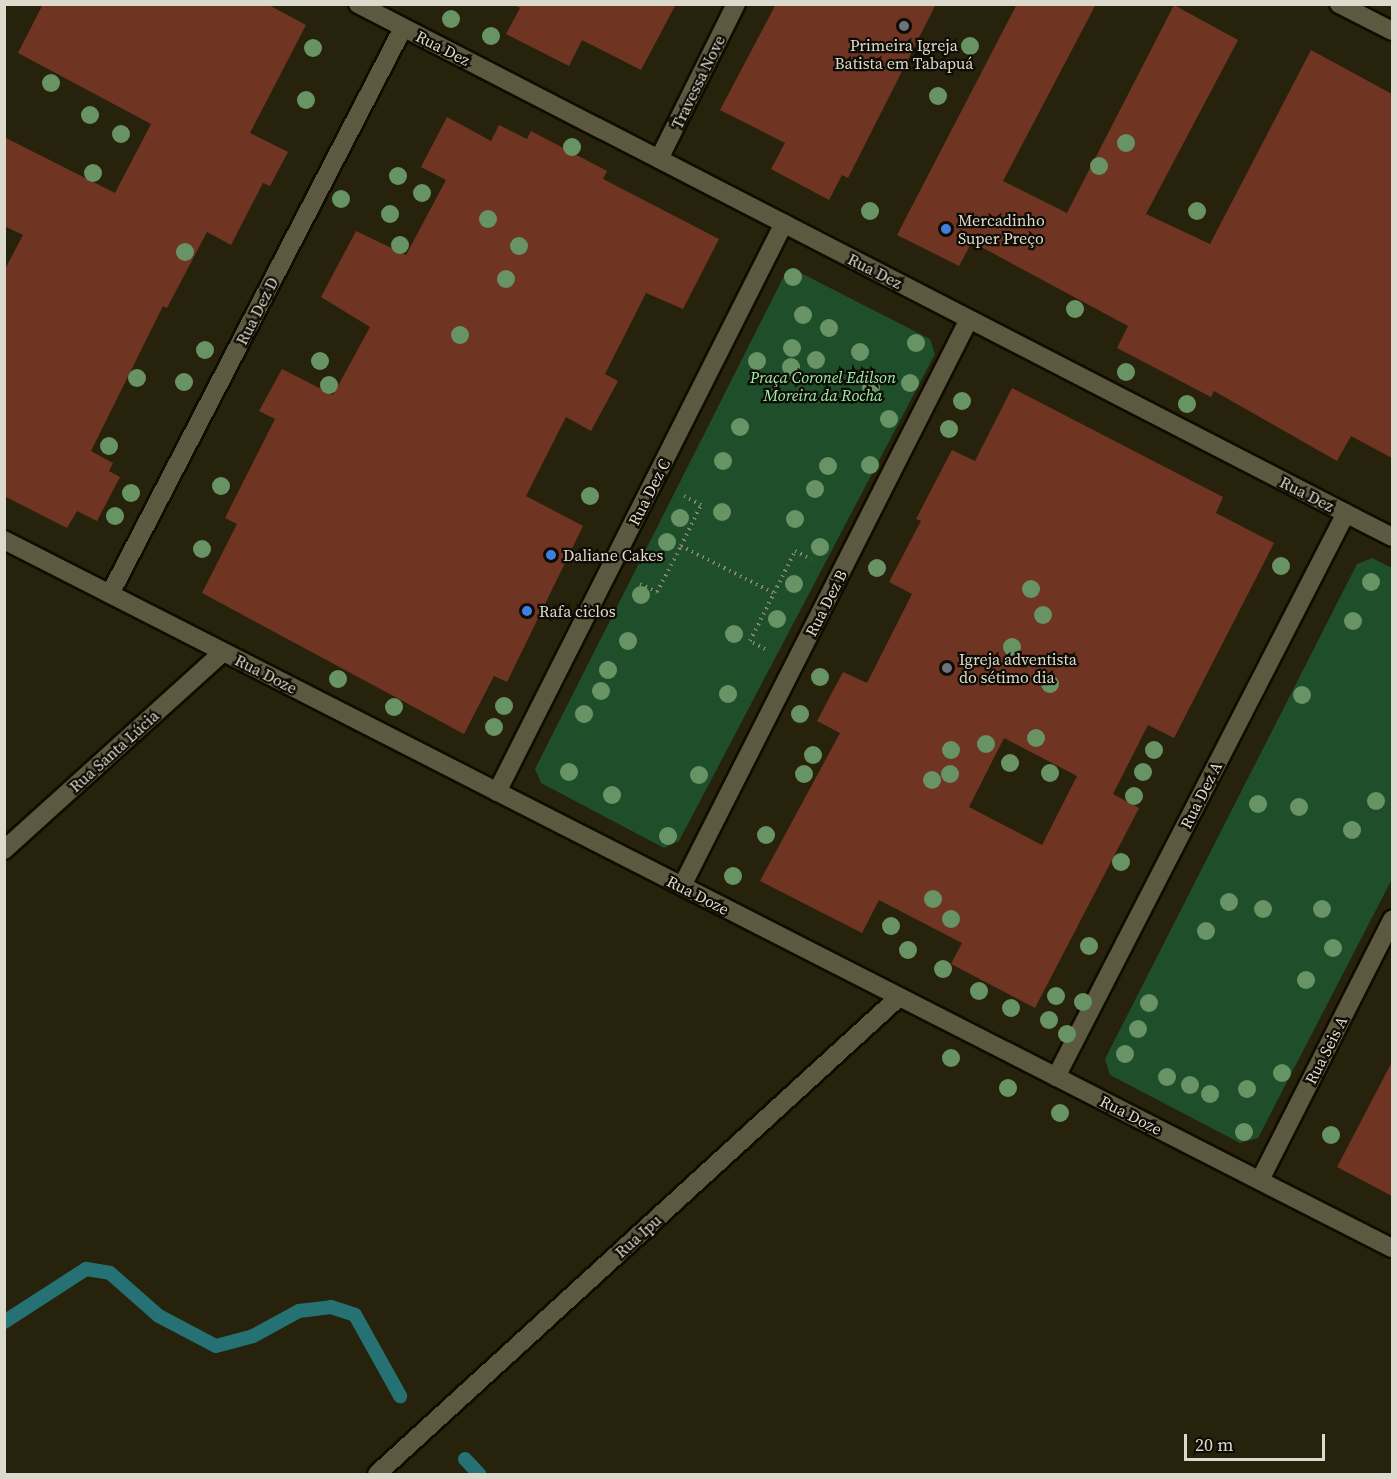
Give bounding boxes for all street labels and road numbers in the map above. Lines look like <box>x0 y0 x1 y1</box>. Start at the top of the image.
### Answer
street label: Rua Dez <box>413 26 473 70</box>
street label: Travessa Nove <box>667 32 729 132</box>
street label: Rua Dez <box>845 249 905 293</box>
street label: Rua Dez D <box>232 274 282 348</box>
street label: Rua Dez C <box>624 456 674 528</box>
street label: Rua Dez <box>1277 472 1337 516</box>
street label: Rua Dez B <box>801 567 851 639</box>
street label: Rua Doze <box>232 650 300 698</box>
street label: Rua Santa Lúcia <box>65 706 163 796</box>
street label: Rua Dez A <box>1176 758 1226 832</box>
street label: Rua Doze <box>664 871 732 919</box>
street label: Rua Seis A <box>1301 1013 1351 1087</box>
street label: Rua Doze <box>1097 1091 1165 1139</box>
street label: Rua Ipu <box>611 1210 665 1262</box>

